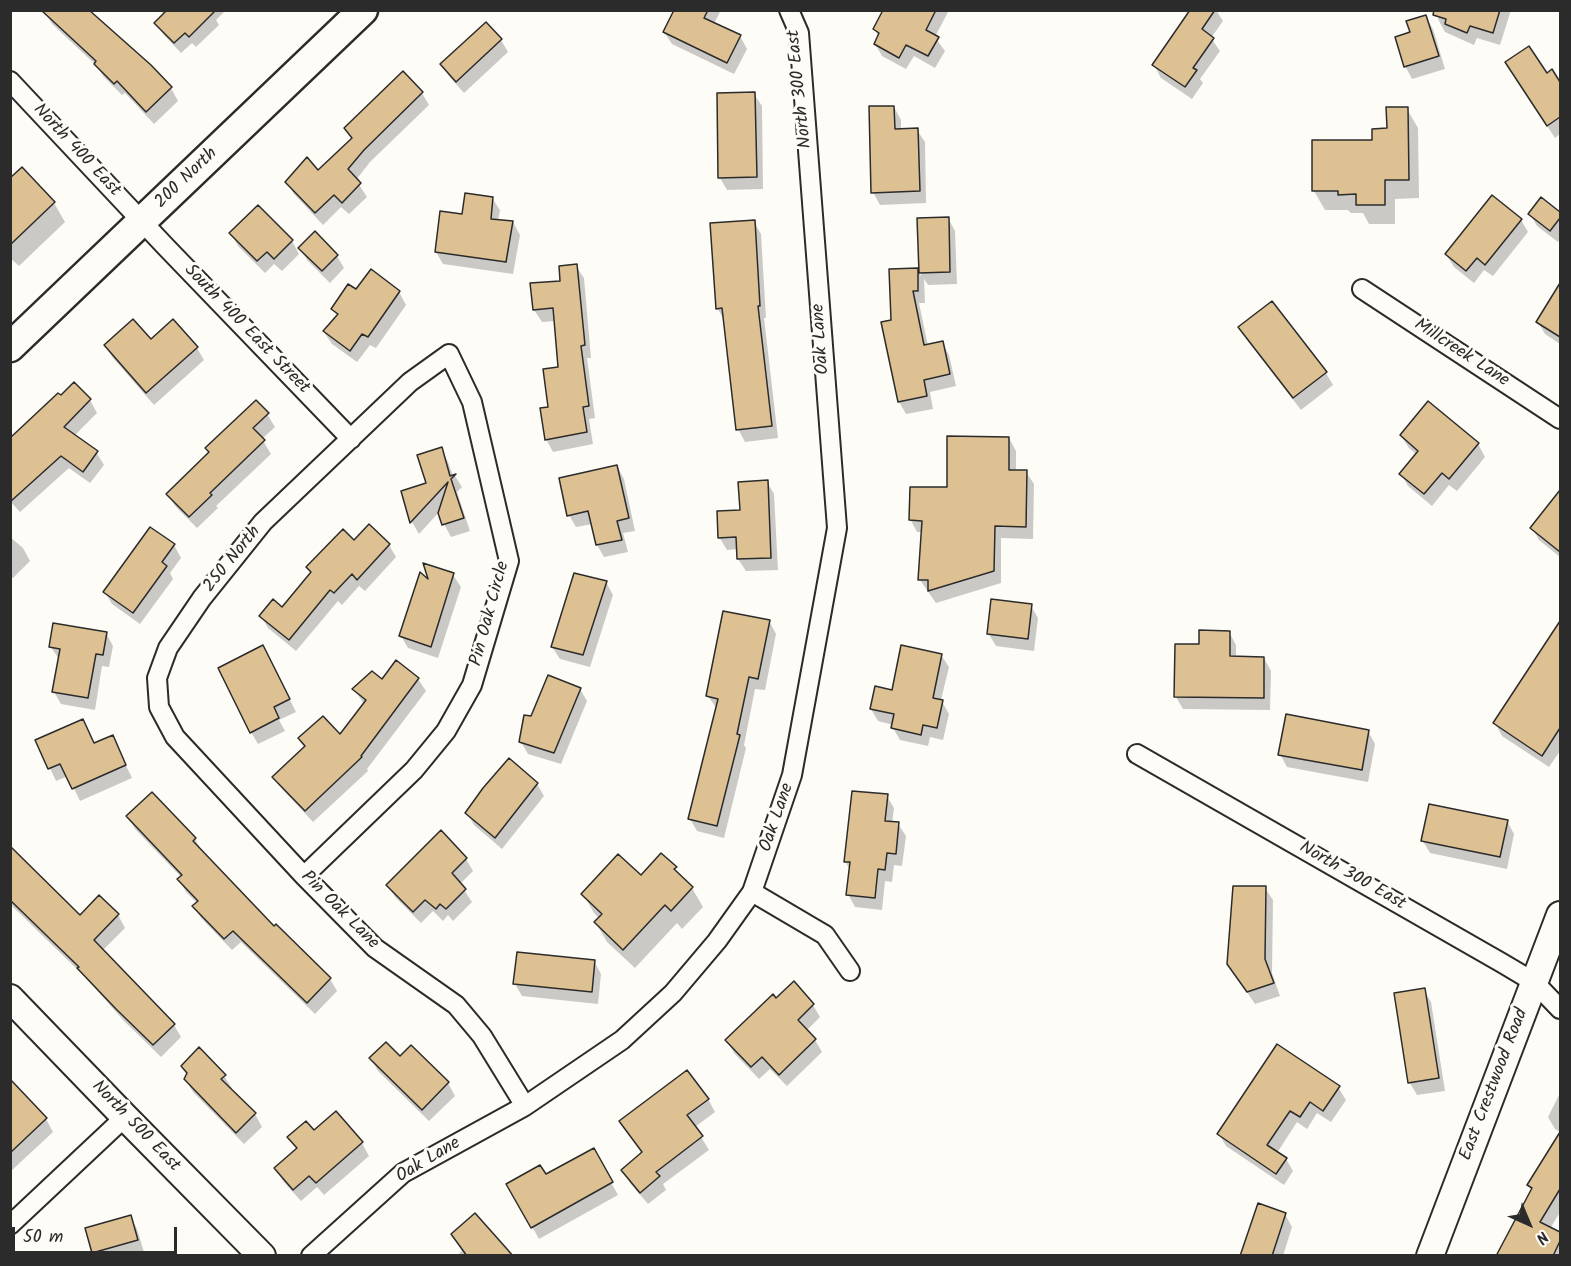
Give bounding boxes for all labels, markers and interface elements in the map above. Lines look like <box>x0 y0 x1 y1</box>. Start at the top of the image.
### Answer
street label: North 300 East <box>784 29 818 149</box>
street label: North 400 East <box>28 100 124 202</box>
street label: 200 North <box>151 144 223 214</box>
street label: South 400 East Street <box>179 261 313 399</box>
street label: Oak Lane <box>809 303 835 375</box>
street label: Millcreek Lane <box>1409 315 1513 393</box>
street label: 250 North <box>200 522 266 598</box>
street label: Pin Oak Circle <box>467 559 515 669</box>
street label: Oak Lane <box>756 781 800 855</box>
street label: North 300 East <box>1295 838 1409 916</box>
street label: Pin Oak Lane <box>295 867 383 955</box>
street label: East Crestwood Road <box>1456 1006 1534 1164</box>
street label: North 500 East <box>86 1077 184 1177</box>
street label: Oak Lane <box>393 1133 465 1189</box>
north arrow <box>1499 1194 1559 1254</box>
scale bar <box>15 1215 180 1253</box>
text: 50 m <box>23 1223 63 1252</box>
text: N <box>1530 1225 1554 1250</box>

